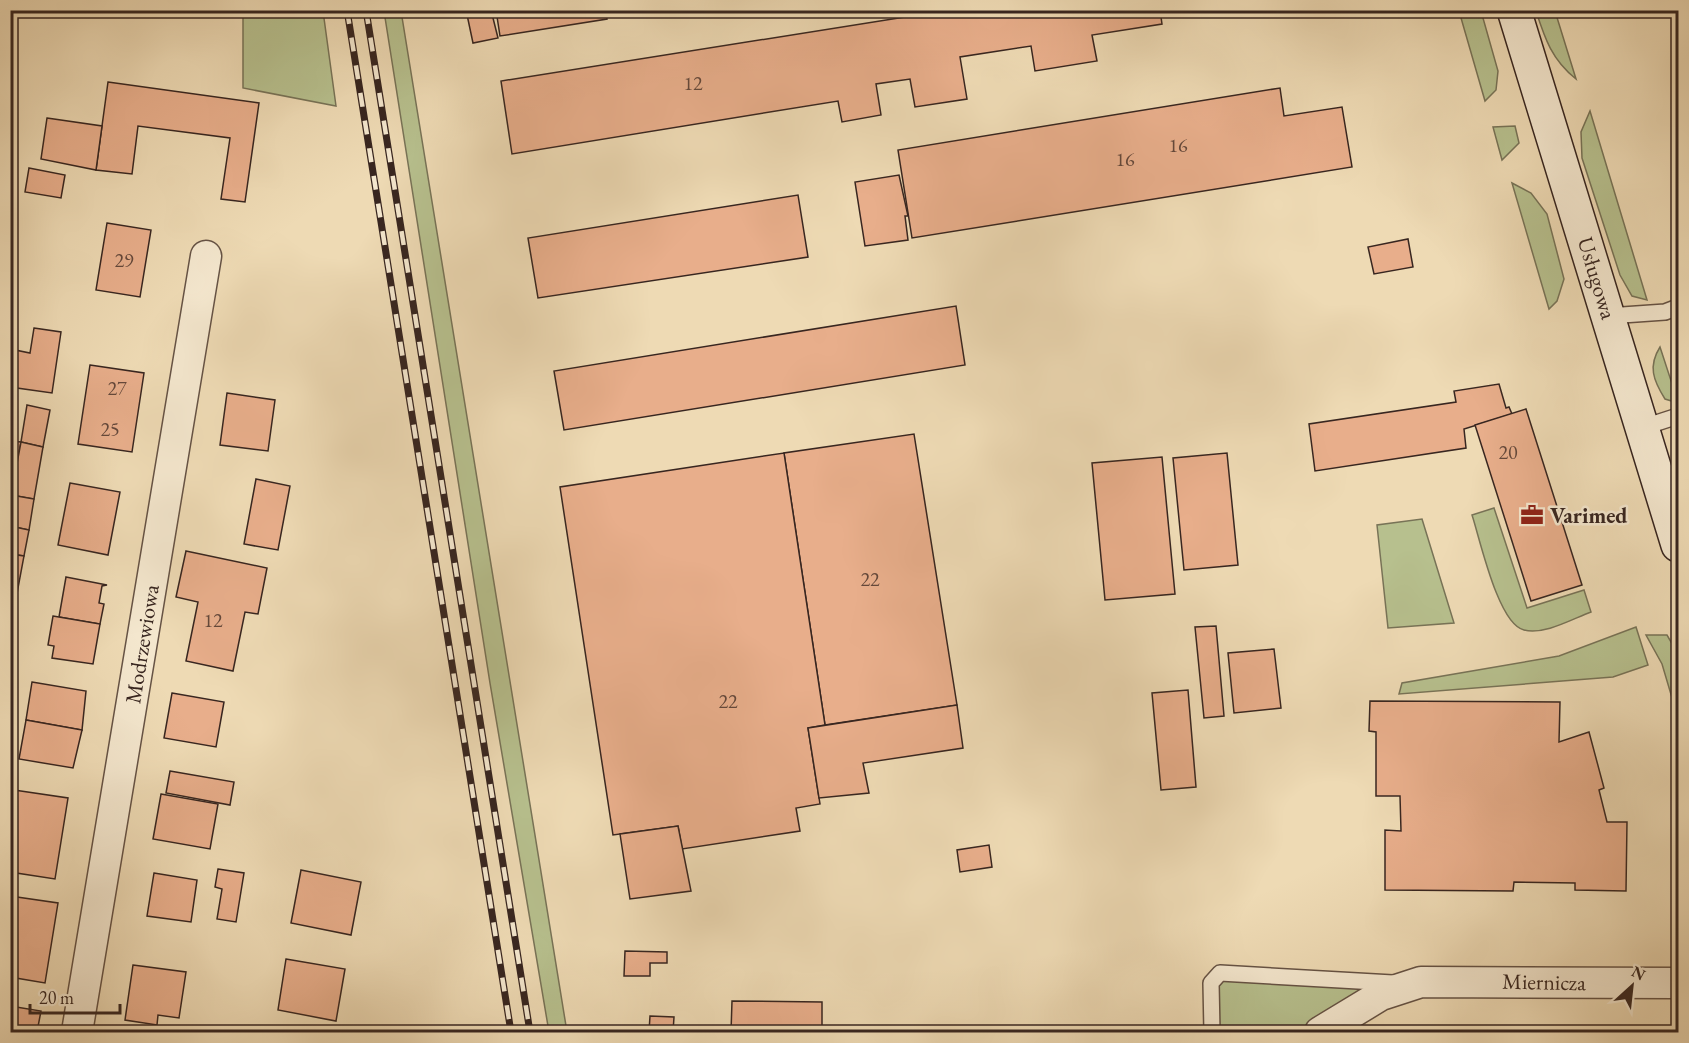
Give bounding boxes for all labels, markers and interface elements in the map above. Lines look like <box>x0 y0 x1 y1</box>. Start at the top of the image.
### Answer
house number: 12 <box>683 70 703 96</box>
house number: 16 <box>1168 132 1188 158</box>
house number: 16 <box>1115 146 1135 172</box>
street label: Usługowa <box>1571 233 1623 323</box>
house number: 29 <box>114 247 134 273</box>
house number: 27 <box>107 375 127 401</box>
house number: 25 <box>100 416 120 442</box>
house number: 20 <box>1498 439 1518 465</box>
place label: Varimed <box>1550 501 1627 530</box>
office icon: Varimed <box>1519 502 1545 528</box>
house number: 22 <box>860 566 880 592</box>
street label: Modrzewiowa <box>118 582 166 706</box>
house number: 12 <box>203 607 223 633</box>
house number: 22 <box>718 688 738 714</box>
north arrow <box>1602 956 1662 1016</box>
text: N <box>1628 961 1649 985</box>
street label: Miernicza <box>1502 967 1586 997</box>
scale bar <box>30 977 120 1015</box>
text: 20 m <box>39 986 74 1009</box>

